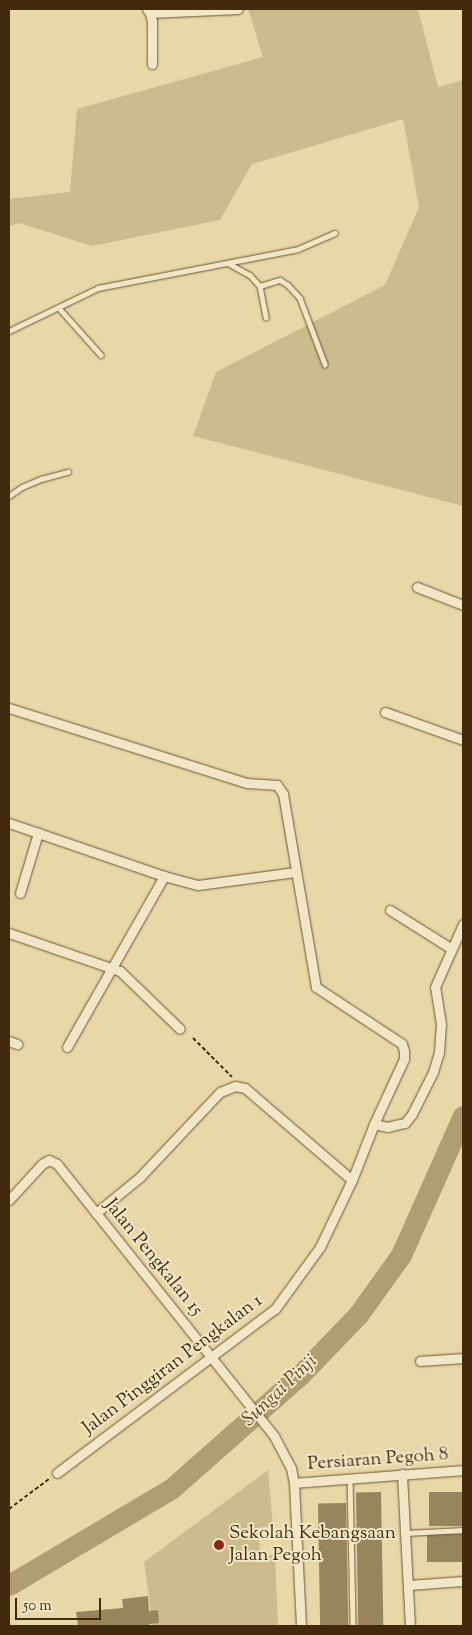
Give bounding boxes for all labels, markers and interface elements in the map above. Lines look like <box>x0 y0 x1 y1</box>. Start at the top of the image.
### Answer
street label: Jalan Pengkalan 15 <box>99 1195 207 1321</box>
street label: Jalan Pinggiran Pengkalan 1 <box>79 1290 267 1440</box>
water label: Sungai Pinji <box>237 1350 323 1432</box>
street label: Persiaran Pegoh 8 <box>307 1444 449 1476</box>
place label: Sekolah Kebangsaan Jalan Pegoh <box>229 1523 396 1567</box>
marker: Sekolah Kebangsaan Jalan Pegoh <box>213 1539 225 1551</box>
scale bar <box>18 1588 104 1620</box>
text: 50 m <box>23 1596 52 1617</box>

